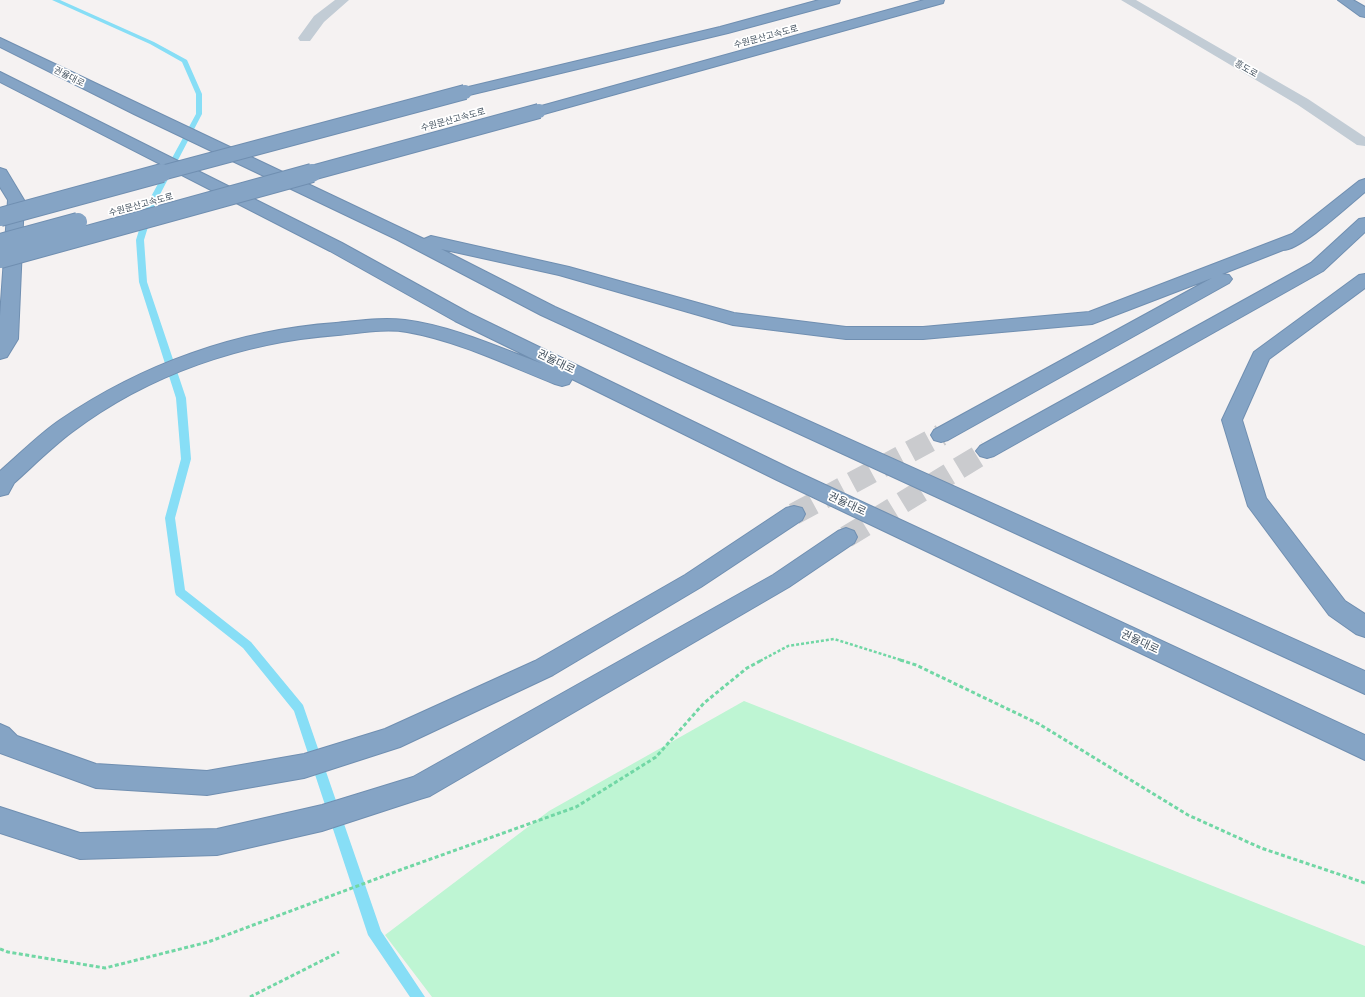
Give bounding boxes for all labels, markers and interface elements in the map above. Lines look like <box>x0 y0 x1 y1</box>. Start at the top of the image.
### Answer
street label: 수원문산고속도로 <box>733 23 799 51</box>
street label: 흥도로 <box>1233 58 1259 80</box>
street label: 권율대로 <box>52 65 86 89</box>
street label: 수원문산고속도로 <box>420 106 486 134</box>
street label: 수원문산고속도로 <box>108 191 174 219</box>
street label: 권율대로 <box>535 347 577 377</box>
street label: 권율대로 <box>826 489 868 519</box>
street label: 권율대로 <box>1119 627 1161 657</box>

